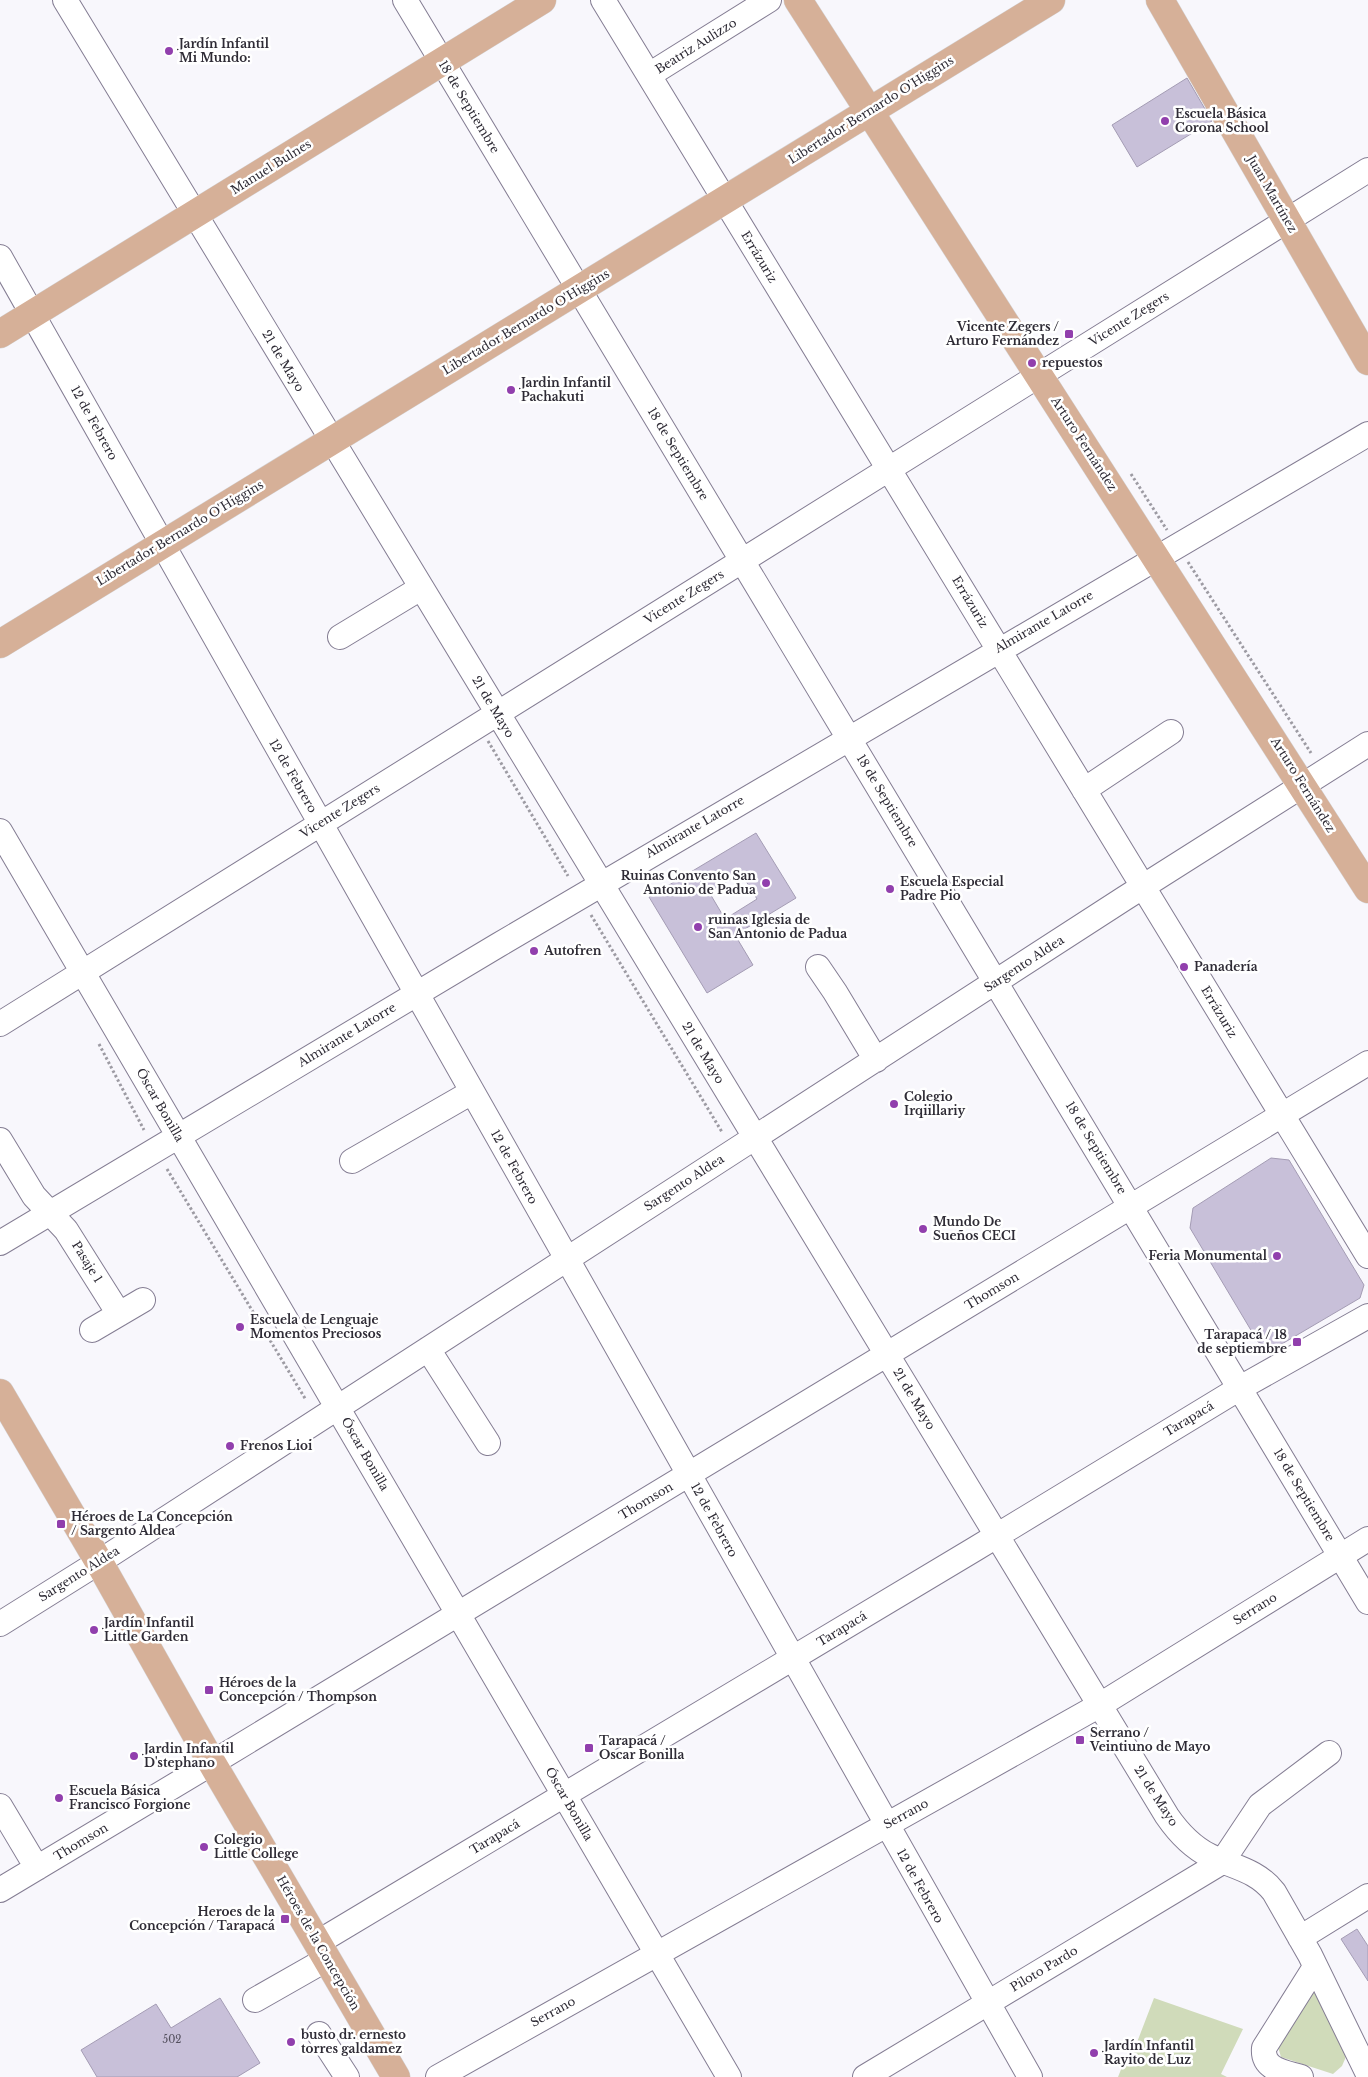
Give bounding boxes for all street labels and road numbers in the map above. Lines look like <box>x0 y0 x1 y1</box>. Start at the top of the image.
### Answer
street label: Beatriz Aulizzo <box>652 14 739 77</box>
street label: Libertador Bernardo O'Higgins <box>785 52 956 167</box>
street label: 18 de Septiembre <box>436 57 503 156</box>
street label: Manuel Bulnes <box>228 136 314 197</box>
street label: Juan Martínez <box>1243 151 1301 235</box>
street label: Errázuriz <box>738 228 781 286</box>
street label: Libertador Bernardo O'Higgins <box>440 266 612 377</box>
street label: Vicente Zegers <box>1085 288 1171 350</box>
street label: 21 de Mayo <box>259 327 308 394</box>
street label: 12 de Febrero <box>68 383 121 463</box>
street label: Arturo Fernández <box>1048 393 1121 494</box>
street label: 18 de Septiembre <box>645 404 712 503</box>
street label: Libertador Bernardo O'Higgins <box>94 477 266 588</box>
street label: Vicente Zegers <box>640 566 726 628</box>
street label: Errázuriz <box>949 573 992 631</box>
street label: Almirante Latorre <box>991 587 1096 656</box>
street label: 21 de Mayo <box>469 673 518 740</box>
street label: Arturo Fernández <box>1268 734 1339 835</box>
street label: 12 de Febrero <box>266 736 321 815</box>
street label: 18 de Septiembre <box>854 751 921 850</box>
street label: Vicente Zegers <box>296 780 382 842</box>
street label: Almirante Latorre <box>642 792 747 861</box>
street label: Sargento Aldea <box>981 932 1067 995</box>
street label: Errázuriz <box>1198 983 1241 1041</box>
street label: Almirante Latorre <box>294 999 399 1070</box>
street label: 21 de Mayo <box>679 1019 728 1086</box>
street label: Óscar Bonilla <box>133 1065 189 1145</box>
street label: 18 de Septiembre <box>1063 1098 1130 1197</box>
street label: 12 de Febrero <box>488 1127 541 1207</box>
street label: Sargento Aldea <box>641 1151 727 1214</box>
street label: Pasaje 1 <box>69 1238 106 1285</box>
street label: Thomson <box>962 1269 1021 1312</box>
street label: 21 de Mayo <box>890 1365 939 1432</box>
street label: Tarapacá <box>1161 1398 1217 1439</box>
street label: Óscar Bonilla <box>338 1414 394 1494</box>
street label: 18 de Septiembre <box>1271 1445 1338 1544</box>
street label: Thomson <box>616 1479 675 1522</box>
street label: 12 de Febrero <box>688 1480 741 1560</box>
street label: Sargento Aldea <box>36 1543 122 1604</box>
street label: Serrano <box>1230 1589 1280 1628</box>
street label: Tarapacá <box>814 1608 870 1649</box>
street label: 21 de Mayo <box>1131 1763 1182 1829</box>
street label: Óscar Bonilla <box>542 1764 598 1844</box>
street label: Serrano <box>881 1795 931 1832</box>
street label: Tarapacá <box>467 1816 523 1857</box>
street label: Thomson <box>51 1820 110 1863</box>
street label: 12 de Febrero <box>894 1846 947 1926</box>
street label: Héroes de la Concepción <box>274 1873 363 2013</box>
street label: Piloto Pardo <box>1007 1942 1080 1995</box>
street label: Serrano <box>528 1993 578 2030</box>

